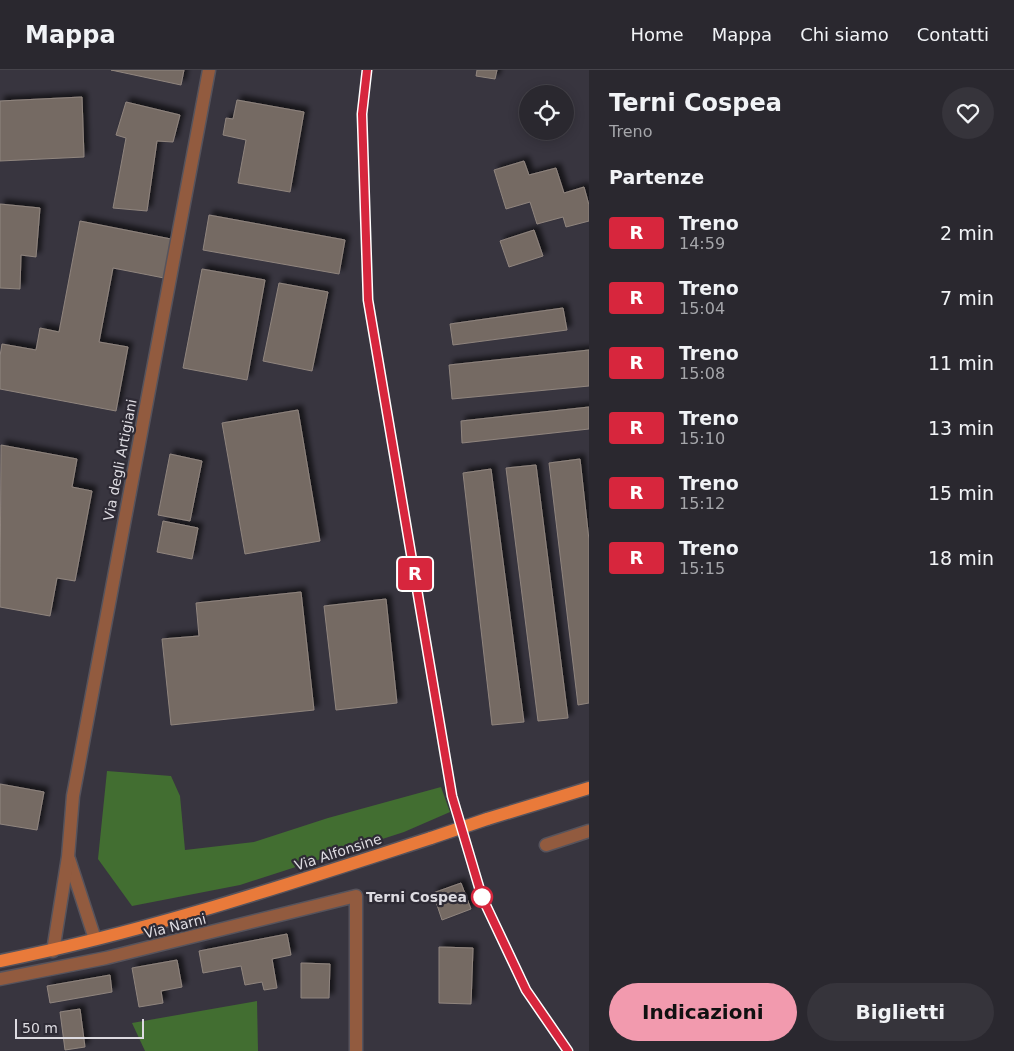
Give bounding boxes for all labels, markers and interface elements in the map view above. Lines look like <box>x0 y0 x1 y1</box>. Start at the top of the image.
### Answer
text: Mappa <box>25 21 116 49</box>
text: Home <box>631 24 684 45</box>
text: Mappa <box>712 24 772 45</box>
text: Chi siamo <box>800 24 889 45</box>
text: Contatti <box>917 24 989 45</box>
map controls <box>519 85 574 140</box>
button: locate <box>519 85 574 140</box>
button: heart <box>942 87 994 139</box>
text: Terni Cospea <box>609 89 782 117</box>
text: Treno <box>609 122 652 141</box>
text: Partenze <box>609 166 704 188</box>
text: Treno <box>679 212 739 234</box>
text: R <box>630 222 643 243</box>
text: 2 min <box>940 222 994 244</box>
text: 14:59 <box>679 234 725 253</box>
text: Treno <box>679 277 739 299</box>
text: R <box>630 287 643 308</box>
text: 7 min <box>940 287 994 309</box>
text: 15:04 <box>679 299 725 318</box>
text: Treno <box>679 342 739 364</box>
text: R <box>630 352 643 373</box>
text: 11 min <box>928 352 994 374</box>
text: 15:08 <box>679 364 725 383</box>
street label: Via degli Artigiani <box>100 398 140 522</box>
text: Treno <box>679 407 739 429</box>
text: R <box>630 417 643 438</box>
text: 13 min <box>928 417 994 439</box>
text: 15:10 <box>679 429 725 448</box>
text: Treno <box>679 472 739 494</box>
text: R <box>630 482 643 503</box>
text: 15 min <box>928 482 994 504</box>
text: 15:12 <box>679 494 725 513</box>
text: Treno <box>679 537 739 559</box>
text: R <box>630 547 643 568</box>
text: 18 min <box>928 547 994 569</box>
line badge: R <box>399 558 431 590</box>
text: 15:15 <box>679 559 725 578</box>
text: R <box>408 563 422 584</box>
street label: Via Alfonsine <box>292 830 384 874</box>
marker: Terni Cospea <box>471 886 493 908</box>
place label: Terni Cospea <box>366 889 467 905</box>
street label: Via Narni <box>142 911 208 941</box>
button: Indicazioni <box>609 983 797 1041</box>
button: Biglietti <box>807 983 994 1041</box>
scale bar <box>15 1016 144 1039</box>
text: 50 m <box>22 1020 58 1036</box>

